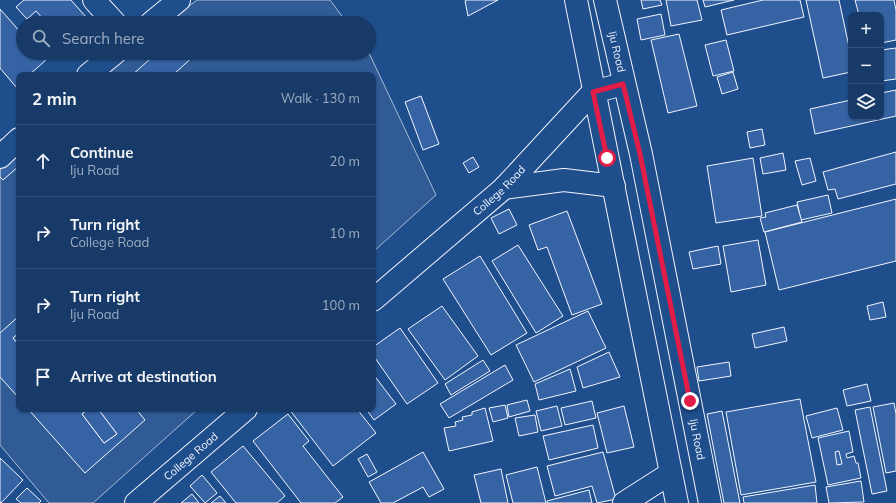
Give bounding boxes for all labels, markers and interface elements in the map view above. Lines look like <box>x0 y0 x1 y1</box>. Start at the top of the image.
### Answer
map controls <box>848 12 884 120</box>
button: + <box>848 12 884 48</box>
search box <box>16 16 376 60</box>
icon: search <box>30 27 52 49</box>
text: Search here <box>62 29 144 48</box>
street label: Iju Road <box>605 30 629 74</box>
button: − <box>848 48 884 84</box>
button: layers <box>848 84 884 120</box>
text: 2 min <box>32 88 77 109</box>
text: Walk · 130 m <box>281 90 360 106</box>
text: Continue <box>70 143 133 162</box>
route start <box>598 149 616 167</box>
icon: ahead <box>32 150 54 172</box>
text: 20 m <box>330 153 360 169</box>
text: Iju Road <box>70 162 119 178</box>
street label: College Road <box>470 163 528 219</box>
text: Turn right <box>70 215 140 234</box>
icon: right <box>32 222 54 244</box>
text: 10 m <box>330 225 360 241</box>
text: College Road <box>70 234 149 250</box>
text: Turn right <box>70 287 140 306</box>
icon: right <box>32 294 54 316</box>
text: 100 m <box>322 297 360 313</box>
text: Iju Road <box>70 306 119 322</box>
icon: arrive <box>32 366 54 388</box>
text: Arrive at destination <box>70 367 217 386</box>
route end <box>681 392 699 410</box>
street label: Iju Road <box>686 418 708 461</box>
street label: College Road <box>161 429 221 483</box>

